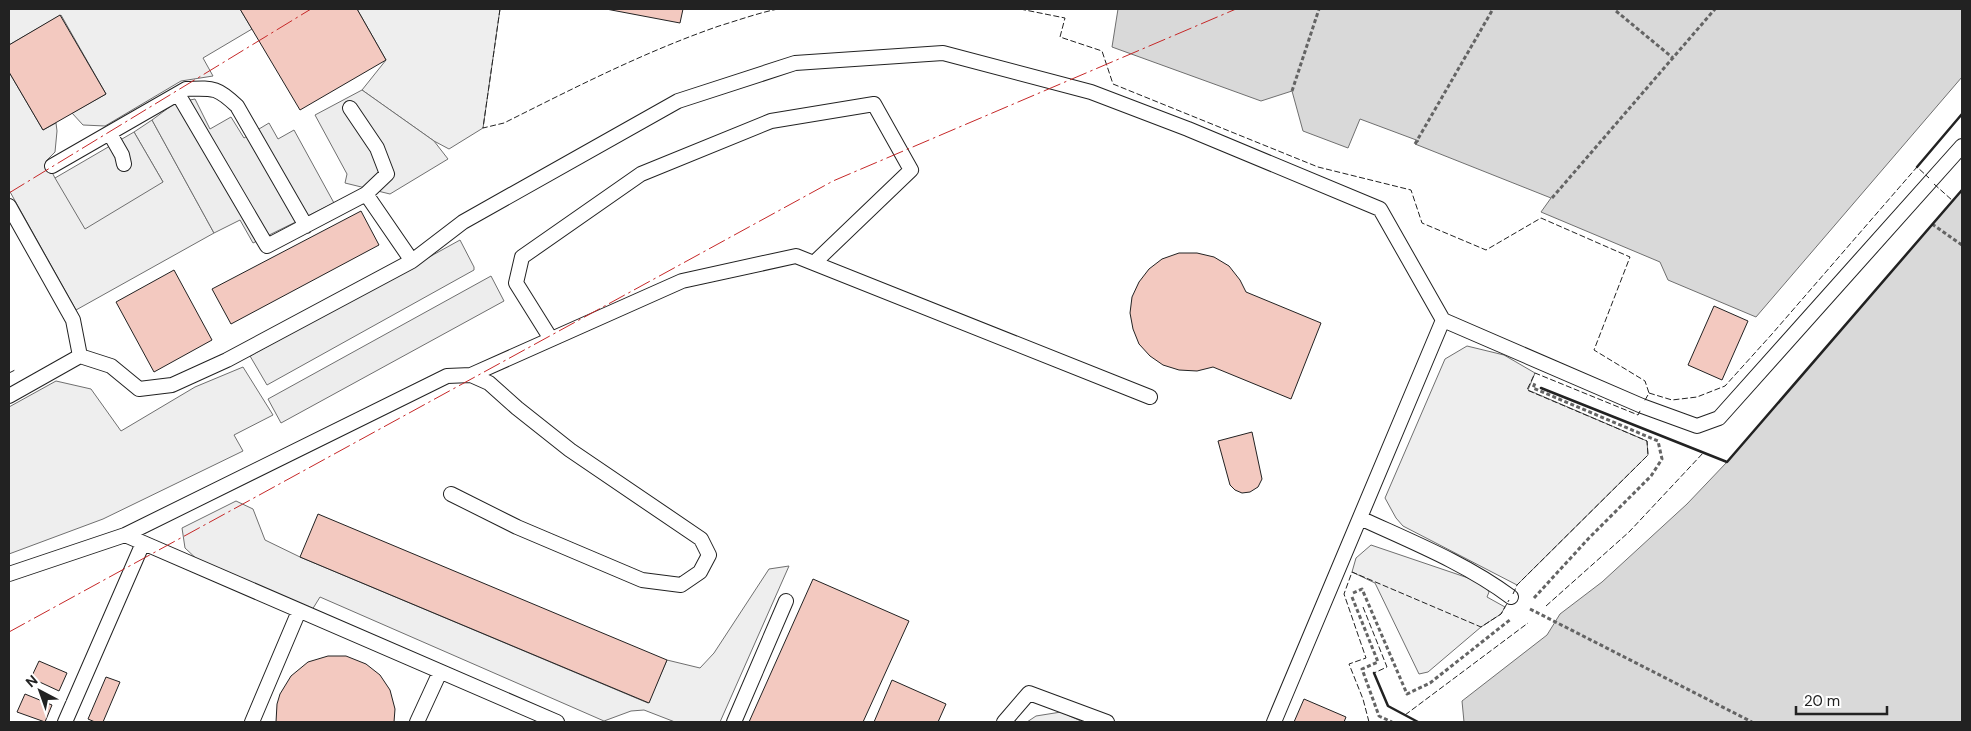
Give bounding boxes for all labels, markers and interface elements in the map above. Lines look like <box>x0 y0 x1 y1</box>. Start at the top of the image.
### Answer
north arrow <box>15 666 65 716</box>
text: N <box>22 671 41 691</box>
scale bar <box>1796 684 1887 716</box>
text: 20 m <box>1804 691 1840 711</box>

